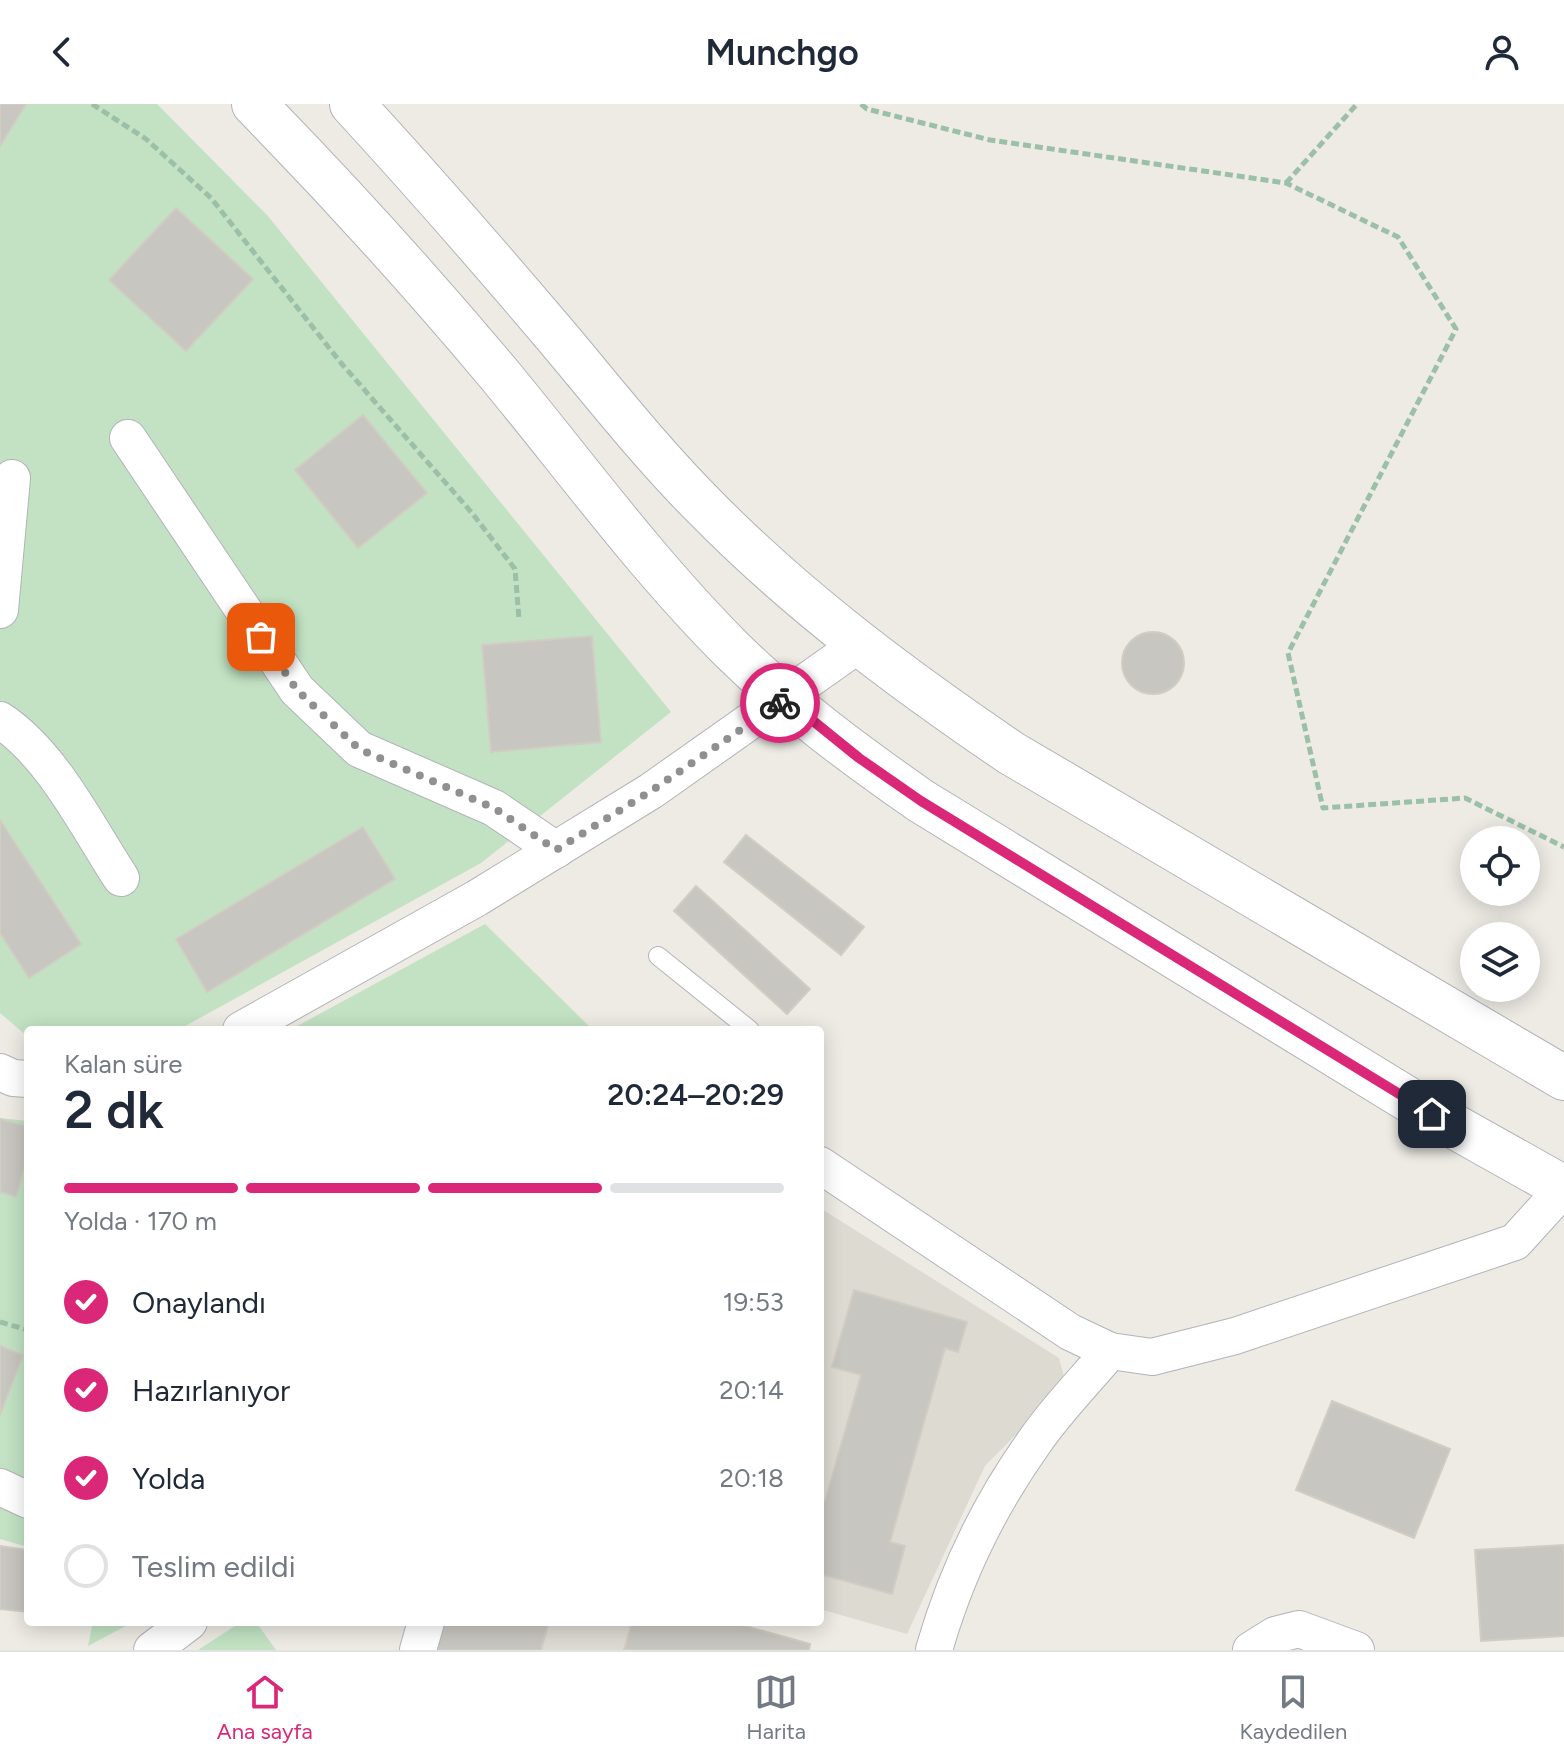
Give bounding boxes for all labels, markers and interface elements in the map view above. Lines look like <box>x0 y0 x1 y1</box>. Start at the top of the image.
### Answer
icon: back <box>40 30 84 74</box>
icon: person <box>1480 30 1524 74</box>
text: Munchgo <box>705 31 859 74</box>
pin <box>227 603 295 671</box>
icon: bag <box>239 615 283 659</box>
courier <box>740 663 820 743</box>
icon: bike <box>758 681 802 725</box>
map controls <box>1460 826 1540 1002</box>
button: locate <box>1460 826 1540 906</box>
button: layers <box>1460 922 1540 1002</box>
text: Kalan süre <box>64 1048 182 1080</box>
text: 20:24–20:29 <box>607 1076 784 1113</box>
text: 2 dk <box>64 1079 164 1141</box>
pin <box>1398 1080 1466 1148</box>
icon: home <box>1410 1092 1454 1136</box>
text: Yolda · 170 m <box>64 1205 217 1237</box>
icon: check <box>64 1280 108 1324</box>
text: Onaylandı <box>132 1284 266 1321</box>
text: 19:53 <box>723 1286 784 1318</box>
icon: check <box>64 1368 108 1412</box>
text: Hazırlanıyor <box>132 1372 290 1409</box>
text: 20:14 <box>719 1374 784 1406</box>
icon: check <box>64 1456 108 1500</box>
text: Yolda <box>132 1460 205 1497</box>
text: 20:18 <box>720 1462 784 1494</box>
text: Teslim edildi <box>132 1548 296 1585</box>
tab: Ana sayfa <box>217 1670 313 1745</box>
tab: Harita <box>746 1670 806 1745</box>
tab: Kaydedilen <box>1240 1670 1347 1745</box>

